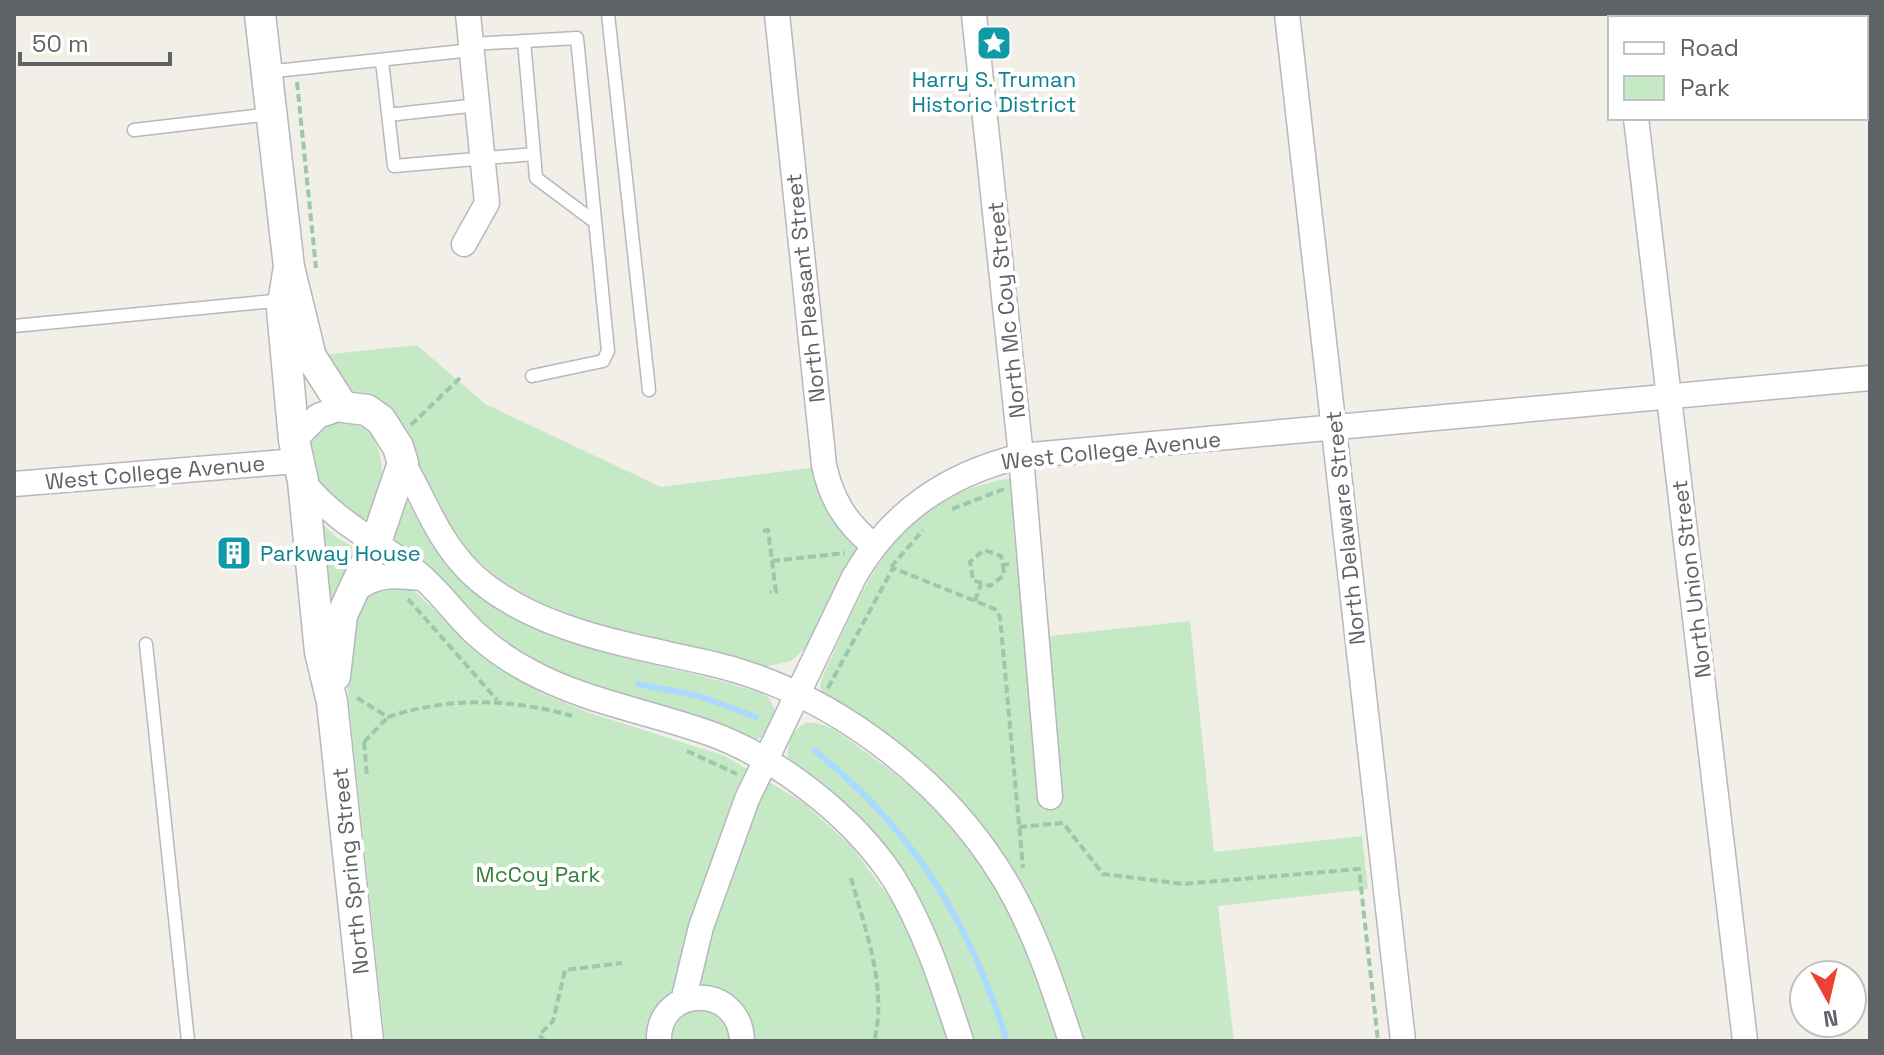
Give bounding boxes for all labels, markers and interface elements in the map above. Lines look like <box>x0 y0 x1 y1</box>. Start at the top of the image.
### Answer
scale bar <box>20 16 170 66</box>
legend <box>1608 16 1868 120</box>
place icon: Harry S. Truman Historic District <box>975 24 1013 62</box>
text: 50 m <box>32 28 89 59</box>
text: Road <box>1680 32 1739 63</box>
place label: Harry S. Truman Historic District <box>912 65 1076 118</box>
text: Park <box>1680 72 1730 103</box>
street label: North Pleasant Street <box>779 172 831 404</box>
street label: North Mc Coy Street <box>981 200 1031 420</box>
street label: North Delaware Street <box>1319 410 1371 646</box>
street label: West College Avenue <box>1000 425 1222 475</box>
street label: West College Avenue <box>44 448 266 496</box>
street label: North Union Street <box>1665 478 1717 680</box>
building icon: Parkway House <box>215 534 253 572</box>
place label: Parkway House <box>260 539 421 567</box>
street label: North Spring Street <box>325 766 375 976</box>
park label: McCoy Park <box>476 860 601 888</box>
north arrow <box>1788 959 1868 1039</box>
text: N <box>1822 1004 1840 1034</box>

